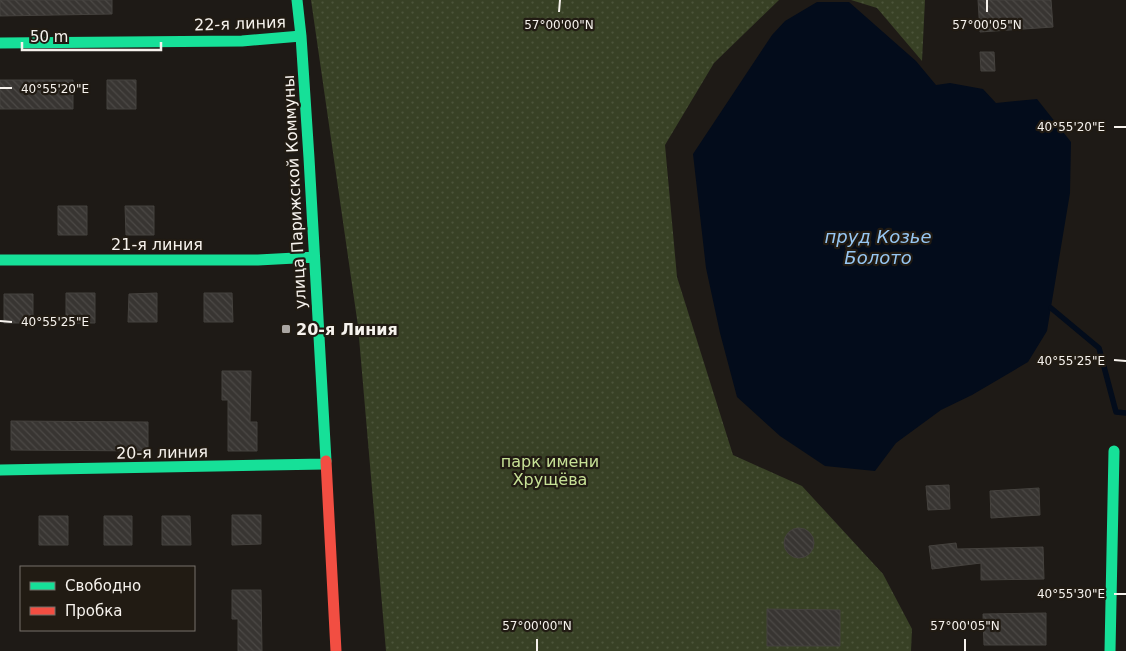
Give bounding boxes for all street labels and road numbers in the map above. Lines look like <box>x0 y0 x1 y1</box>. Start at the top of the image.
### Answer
street label: 22-я линия <box>194 12 286 35</box>
street label: улица Парижской Коммуны <box>279 75 310 309</box>
street label: 21-я линия <box>111 235 203 254</box>
street label: 20-я линия <box>116 442 208 463</box>

